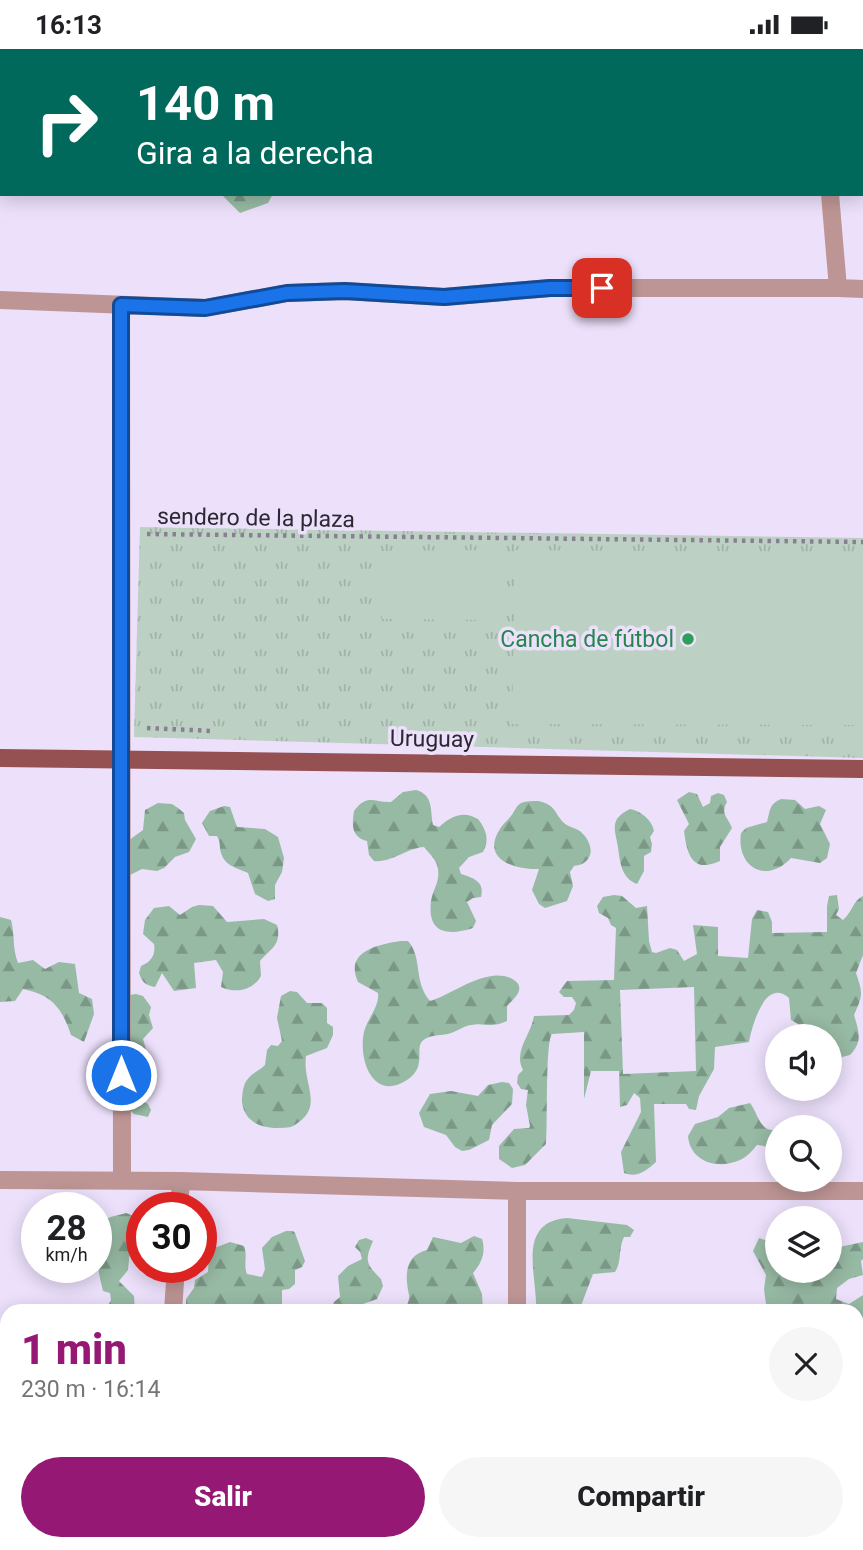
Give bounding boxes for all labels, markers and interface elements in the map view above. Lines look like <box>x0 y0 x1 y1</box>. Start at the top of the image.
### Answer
text: 16:13 <box>35 10 102 40</box>
text: 140 m <box>136 75 275 132</box>
icon: right <box>21 77 112 168</box>
text: Gira a la derecha <box>136 134 374 172</box>
pin <box>572 258 632 318</box>
icon: arrive <box>583 269 621 307</box>
street label: sendero de la plaza <box>157 503 355 533</box>
place label: Cancha de fútbol <box>500 626 674 653</box>
marker: Cancha de fútbol <box>680 631 696 647</box>
street label: Uruguay <box>390 725 474 753</box>
map controls <box>765 1024 842 1283</box>
button: sound <box>765 1024 842 1101</box>
position arrow <box>84 1038 158 1112</box>
button: search <box>765 1115 842 1192</box>
speed limit sign: 30 <box>126 1192 217 1283</box>
button: layers <box>765 1206 842 1283</box>
text: 28 <box>46 1208 87 1249</box>
text: km/h <box>45 1244 88 1265</box>
text: 1 min <box>21 1325 127 1374</box>
button: close <box>769 1327 843 1401</box>
text: 230 m · 16:14 <box>21 1376 160 1403</box>
button: Salir <box>21 1457 425 1537</box>
button: Compartir <box>439 1457 843 1537</box>

